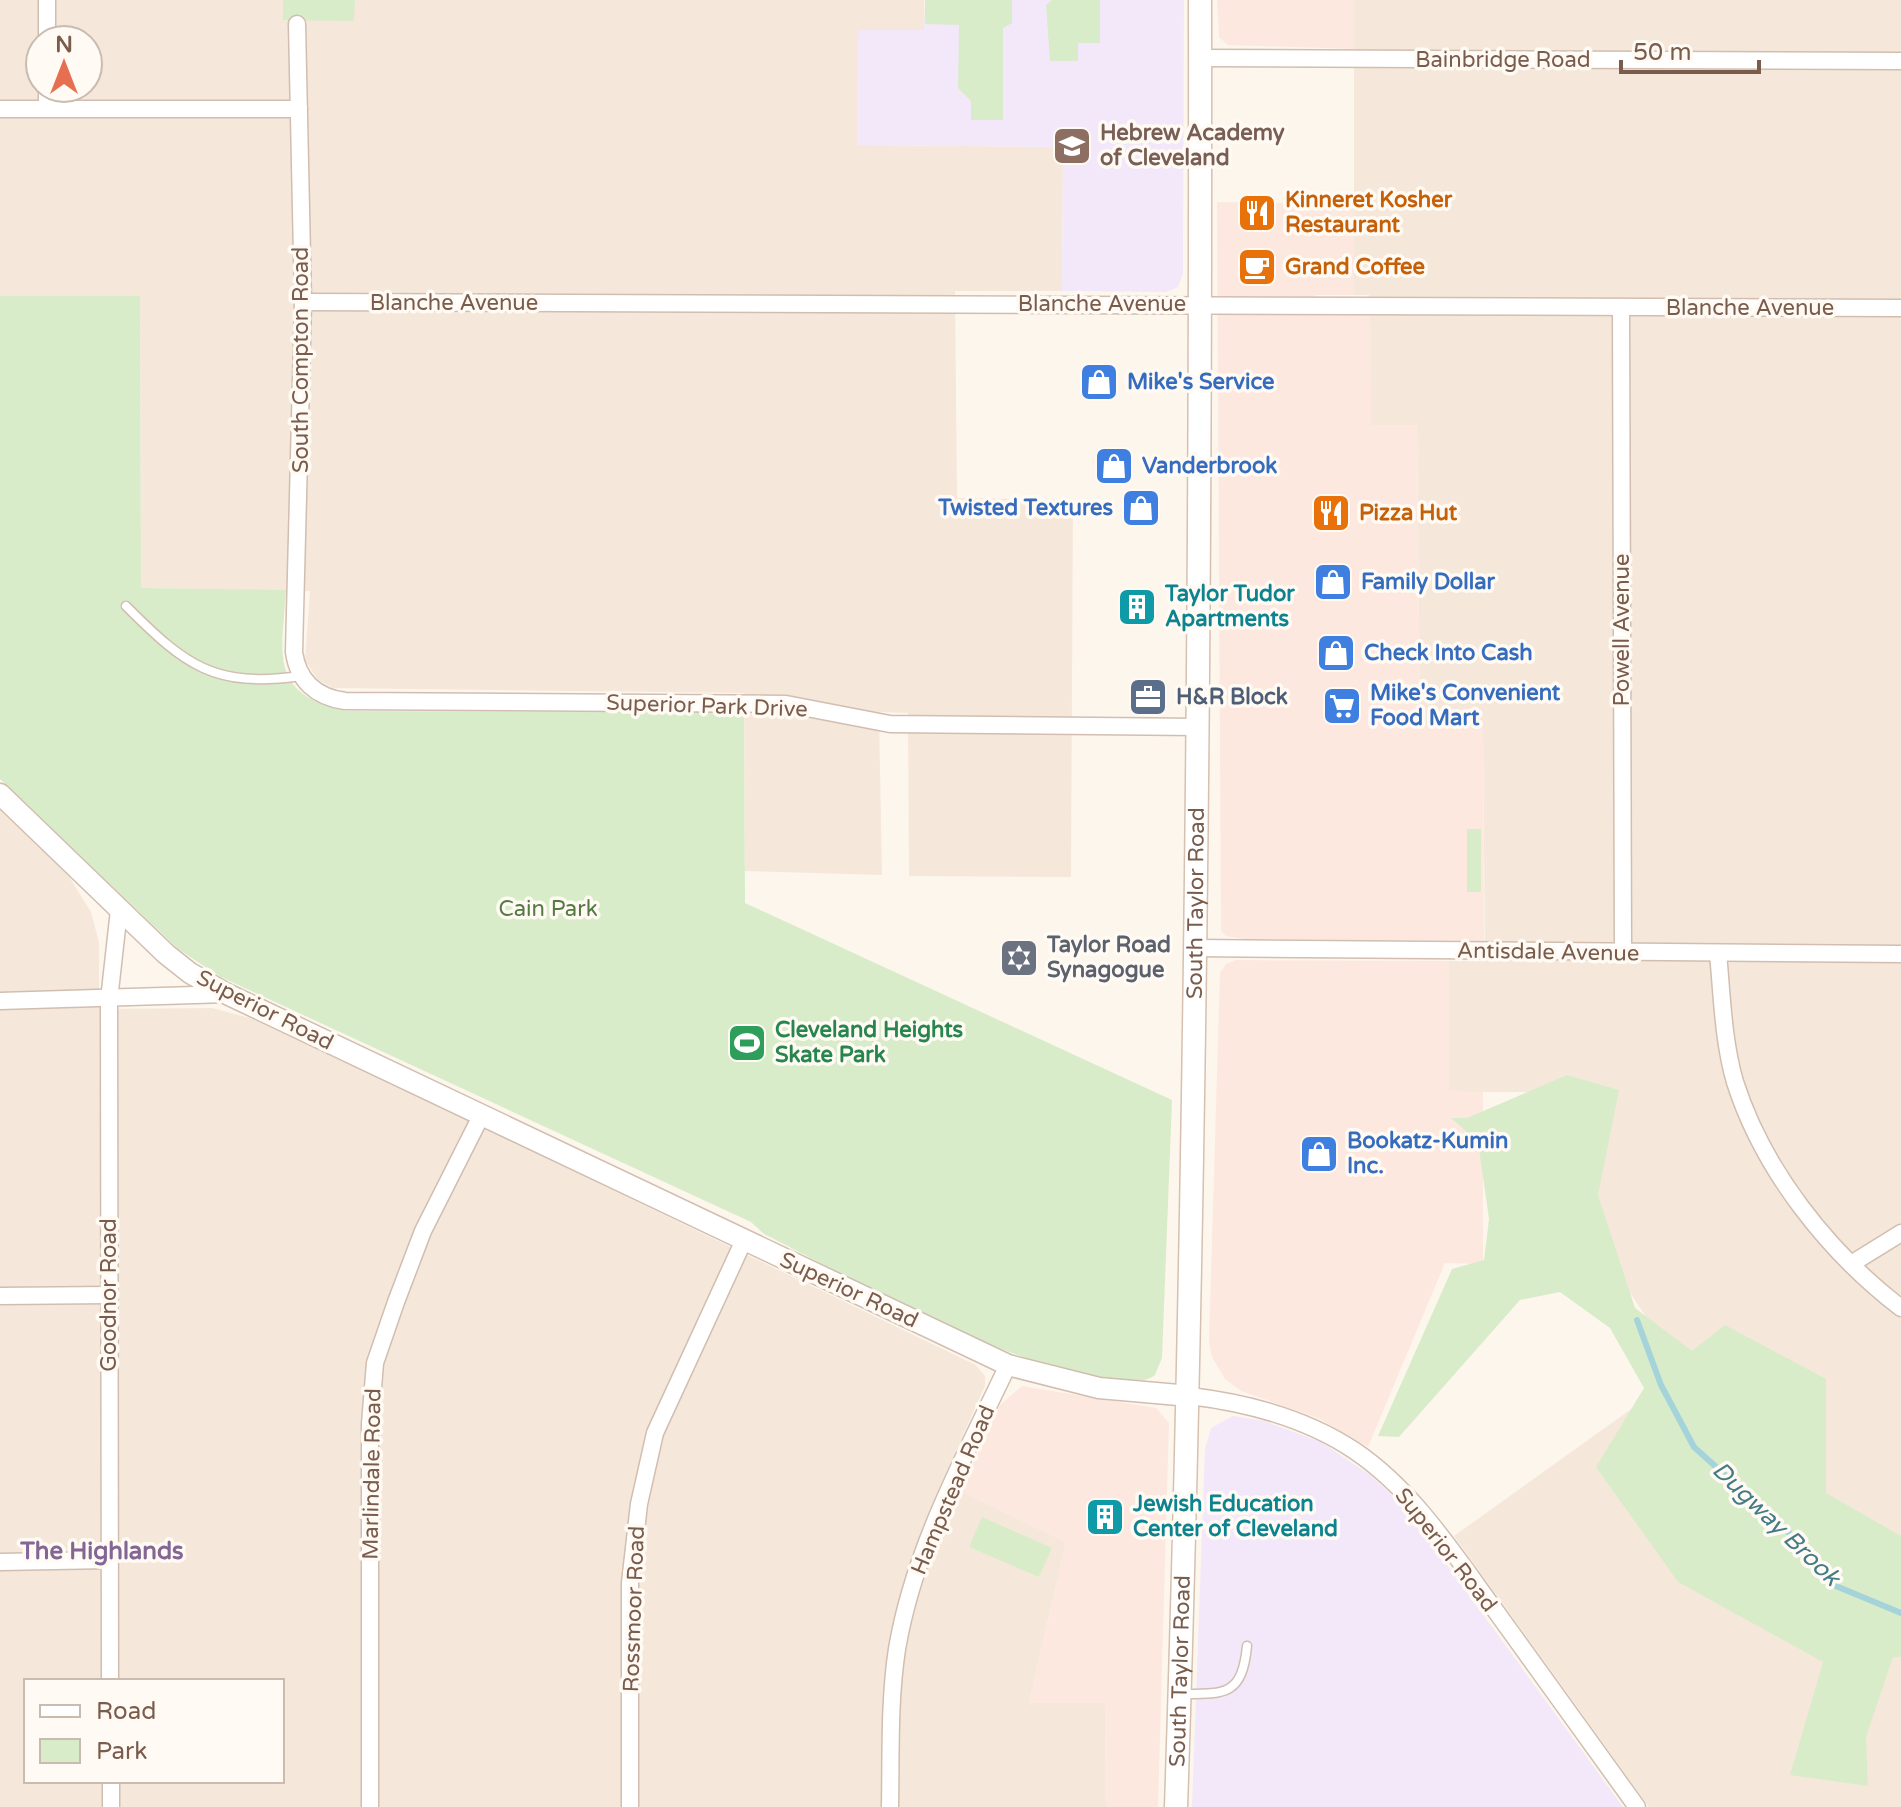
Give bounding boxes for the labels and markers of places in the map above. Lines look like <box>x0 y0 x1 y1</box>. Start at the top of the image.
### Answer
place label: Hebrew Academy of Cleveland <box>1100 120 1285 171</box>
school or university icon: Hebrew Academy of Cleveland <box>1051 125 1093 167</box>
place label: Kinneret Kosher Restaurant <box>1285 187 1453 238</box>
restaurant icon: Kinneret Kosher Restaurant <box>1236 192 1278 234</box>
cafe icon: Grand Coffee <box>1236 246 1278 288</box>
place label: Grand Coffee <box>1285 254 1425 280</box>
shop icon: Mike's Service <box>1078 361 1120 403</box>
place label: Mike's Service <box>1127 369 1275 395</box>
shop icon: Vanderbrook <box>1093 445 1135 487</box>
place label: Vanderbrook <box>1142 453 1277 479</box>
shop icon: Twisted Textures <box>1120 487 1162 529</box>
restaurant icon: Pizza Hut <box>1310 492 1352 534</box>
place label: Twisted Textures <box>937 495 1113 521</box>
place label: Pizza Hut <box>1359 500 1458 526</box>
shop icon: Family Dollar <box>1312 561 1354 603</box>
place label: Family Dollar <box>1361 569 1496 595</box>
place label: Taylor Tudor Apartments <box>1164 581 1295 632</box>
building icon: Taylor Tudor Apartments <box>1116 586 1158 628</box>
shop icon: Check Into Cash <box>1315 632 1357 674</box>
place label: Check Into Cash <box>1364 640 1533 666</box>
office icon: H&R Block <box>1127 676 1169 718</box>
place label: Mike's Convenient Food Mart <box>1370 680 1561 731</box>
place label: H&R Block <box>1176 684 1288 710</box>
supermarket icon: Mike's Convenient Food Mart <box>1321 685 1363 727</box>
place label: Taylor Road Synagogue <box>1046 932 1171 983</box>
synagogue icon: Taylor Road Synagogue <box>998 937 1040 979</box>
place label: Cleveland Heights Skate Park <box>775 1017 964 1068</box>
sports icon: Cleveland Heights Skate Park <box>726 1022 768 1064</box>
place label: Bookatz-Kumin Inc. <box>1347 1128 1508 1179</box>
shop icon: Bookatz-Kumin Inc. <box>1298 1133 1340 1175</box>
place label: Jewish Education Center of Cleveland <box>1132 1491 1338 1542</box>
building icon: Jewish Education Center of Cleveland <box>1084 1496 1126 1538</box>

